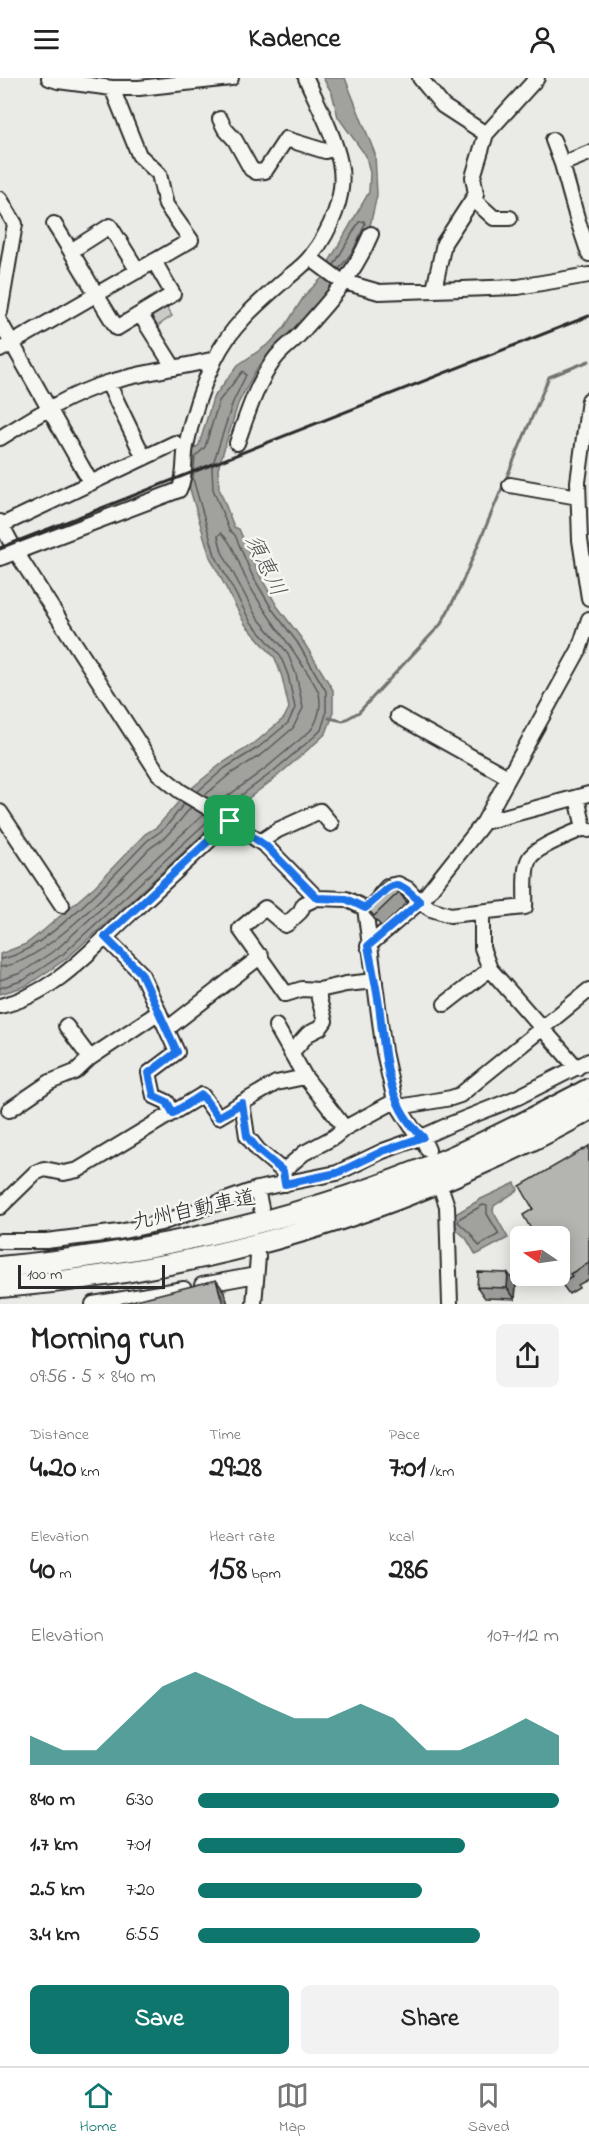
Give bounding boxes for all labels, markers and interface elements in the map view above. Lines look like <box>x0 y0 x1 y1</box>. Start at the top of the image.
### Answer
text: Kadence <box>248 20 341 59</box>
icon: menu <box>30 23 63 56</box>
icon: person <box>526 23 559 56</box>
water label: 須恵川 <box>235 529 293 603</box>
pin <box>204 795 255 846</box>
icon: arrive <box>213 804 246 837</box>
street label: 九州自動車道 <box>129 1183 259 1239</box>
north arrow <box>510 1226 570 1286</box>
map controls <box>510 1226 570 1286</box>
scale bar <box>18 1262 165 1290</box>
text: 100 m <box>27 1263 62 1287</box>
text: Morning run <box>30 1316 184 1364</box>
button: share <box>496 1324 559 1387</box>
text: 09:56 · 5 × 840 m <box>30 1363 156 1392</box>
text: Distance <box>30 1423 89 1447</box>
text: Time <box>209 1423 241 1447</box>
text: Pace <box>389 1423 420 1447</box>
text: 4.20 <box>30 1447 76 1491</box>
text: 29:28 <box>209 1447 262 1491</box>
text: 7:01 <box>389 1447 426 1491</box>
text: km <box>76 1460 100 1484</box>
text: /km <box>426 1460 454 1484</box>
text: Elevation <box>30 1525 89 1549</box>
text: Heart rate <box>209 1525 275 1549</box>
text: kcal <box>389 1525 414 1549</box>
text: 40 <box>30 1549 55 1593</box>
text: 158 <box>209 1549 247 1593</box>
text: 286 <box>389 1549 428 1593</box>
text: m <box>55 1562 72 1586</box>
text: bpm <box>247 1562 281 1586</box>
text: Elevation <box>30 1622 104 1651</box>
text: 107–112 m <box>487 1622 559 1651</box>
text: 840 m <box>30 1786 75 1815</box>
text: 6:30 <box>126 1786 153 1815</box>
text: 1.7 km <box>30 1831 78 1860</box>
text: 7:01 <box>126 1831 151 1860</box>
text: 2.5 km <box>30 1876 85 1905</box>
text: 7:20 <box>126 1876 155 1905</box>
text: 3.4 km <box>30 1921 80 1950</box>
text: 6:55 <box>126 1921 159 1950</box>
button: Save <box>30 1985 289 2054</box>
button: Share <box>301 1985 559 2054</box>
tab: Home <box>80 2079 117 2139</box>
tab: Map <box>276 2079 309 2139</box>
tab: Saved <box>468 2079 509 2139</box>

